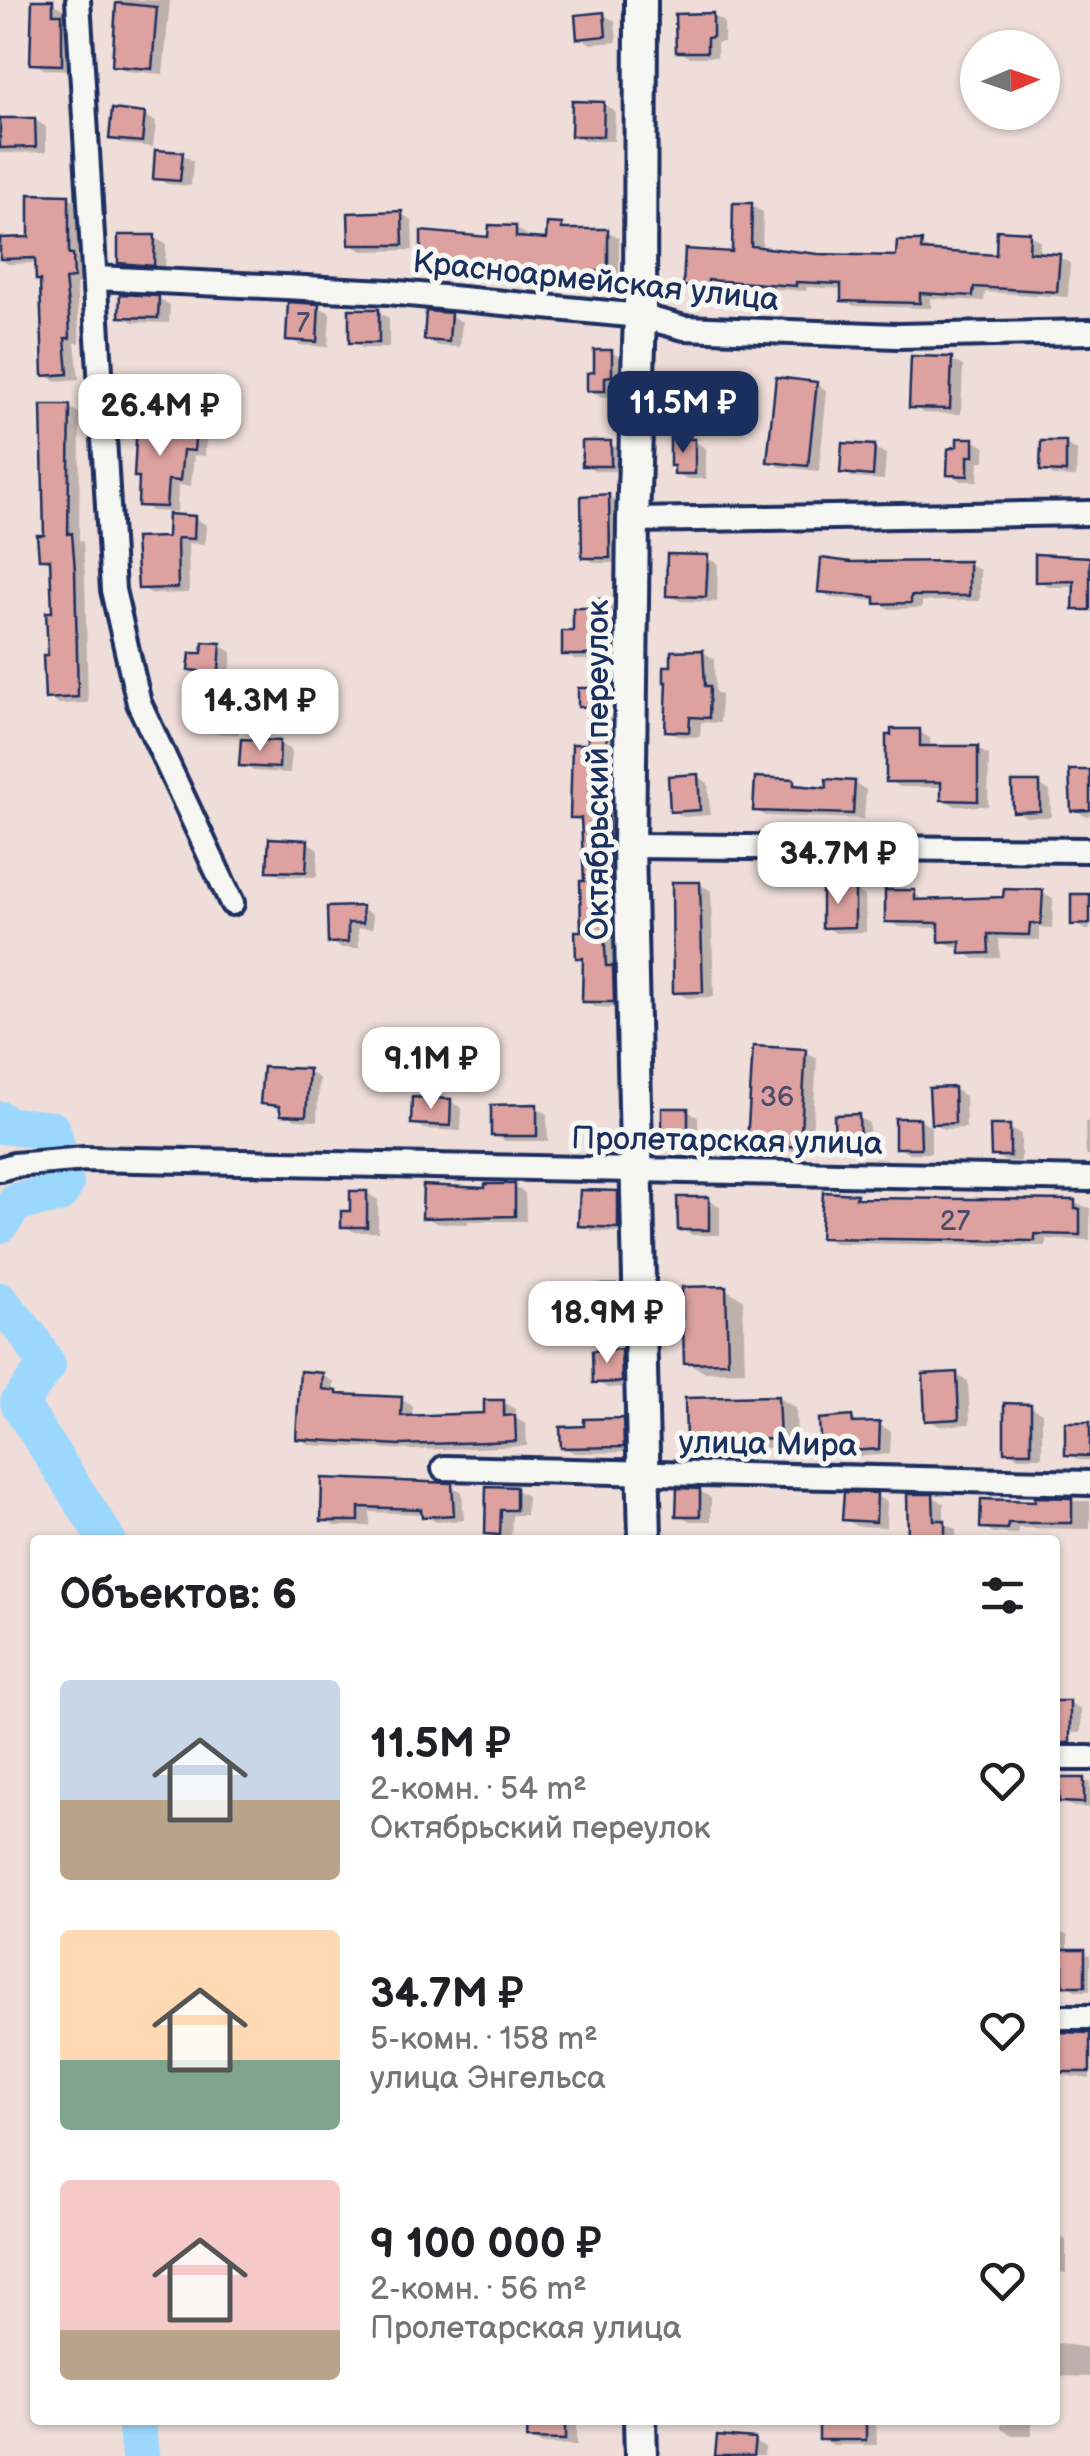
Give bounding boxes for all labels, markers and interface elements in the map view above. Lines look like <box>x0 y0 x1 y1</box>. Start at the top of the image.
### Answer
north arrow <box>960 30 1060 130</box>
map controls <box>960 30 1060 130</box>
street label: Красноармейская улица <box>411 243 781 320</box>
house number: 7 <box>296 307 310 340</box>
pin: 11.5M ₽ <box>591 371 775 456</box>
pin: 26.4M ₽ <box>68 374 252 459</box>
text: 11.5M ₽ <box>629 384 737 423</box>
text: 26.4M ₽ <box>100 387 220 426</box>
street label: Октябрьский переулок <box>579 600 618 940</box>
pin: 14.3M ₽ <box>168 669 352 754</box>
text: 14.3M ₽ <box>204 682 316 721</box>
pin: 34.7M ₽ <box>746 822 930 907</box>
text: 34.7M ₽ <box>779 835 897 874</box>
pin: 9.1M ₽ <box>350 1027 512 1112</box>
text: 9.1M ₽ <box>384 1040 478 1079</box>
house number: 36 <box>760 1081 794 1114</box>
street label: Пролетарская улица <box>571 1119 883 1164</box>
house number: 27 <box>940 1205 970 1238</box>
pin: 18.9M ₽ <box>515 1281 699 1366</box>
text: 18.9M ₽ <box>550 1294 664 1333</box>
street label: улица Мира <box>678 1423 858 1466</box>
icon: filters <box>975 1568 1030 1623</box>
text: Объектов: 6 <box>60 1570 297 1621</box>
text: 11.5M ₽ <box>370 1719 511 1770</box>
icon: home <box>140 1720 260 1840</box>
icon: heart <box>975 1753 1030 1808</box>
text: 2-комн. · 54 m² <box>370 1770 587 1809</box>
text: Октябрьский переулок <box>370 1809 710 1848</box>
text: 34.7M ₽ <box>370 1969 524 2020</box>
icon: home <box>140 1970 260 2090</box>
icon: heart <box>975 2003 1030 2058</box>
text: 5-комн. · 158 m² <box>370 2020 598 2059</box>
text: улица Энгельса <box>370 2059 606 2098</box>
text: 9 100 000 ₽ <box>370 2219 602 2270</box>
icon: home <box>140 2220 260 2340</box>
icon: heart <box>975 2253 1030 2308</box>
text: 2-комн. · 56 m² <box>370 2270 587 2309</box>
text: Пролетарская улица <box>370 2309 682 2348</box>

